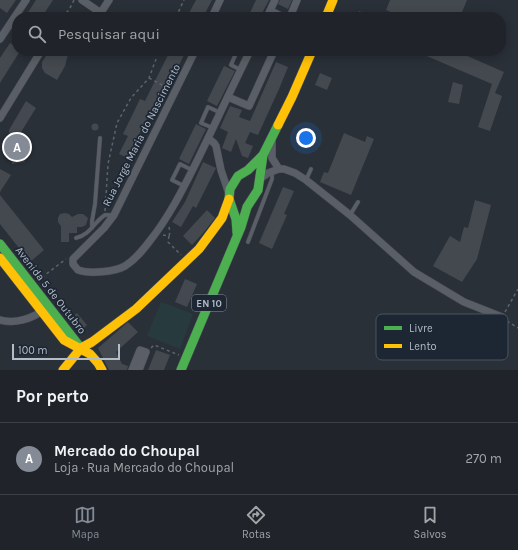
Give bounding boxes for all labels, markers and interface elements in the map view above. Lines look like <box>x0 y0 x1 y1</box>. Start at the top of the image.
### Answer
search box <box>12 12 506 56</box>
icon: search <box>26 23 48 45</box>
text: Pesquisar aqui <box>58 25 160 43</box>
street label: Rua Jorge Maria do Nascimento <box>100 62 183 209</box>
your location <box>296 128 316 148</box>
pin: A <box>4 132 30 162</box>
street label: Avenida 5 de Outubro <box>13 244 89 336</box>
road number: EN 10 <box>192 295 226 311</box>
legend <box>376 314 508 360</box>
text: Livre <box>409 322 433 335</box>
text: Lento <box>409 340 437 353</box>
scale bar <box>12 342 120 361</box>
text: 100 m <box>18 344 48 357</box>
text: Por perto <box>16 386 89 406</box>
text: Mercado do Choupal <box>54 442 200 460</box>
text: A <box>25 451 33 466</box>
text: 270 m <box>465 451 502 466</box>
text: Loja · Rua Mercado do Choupal <box>54 460 234 475</box>
tab: Mapa <box>71 504 99 541</box>
tab: Rotas <box>242 504 271 541</box>
tab: Salvos <box>414 504 447 541</box>

